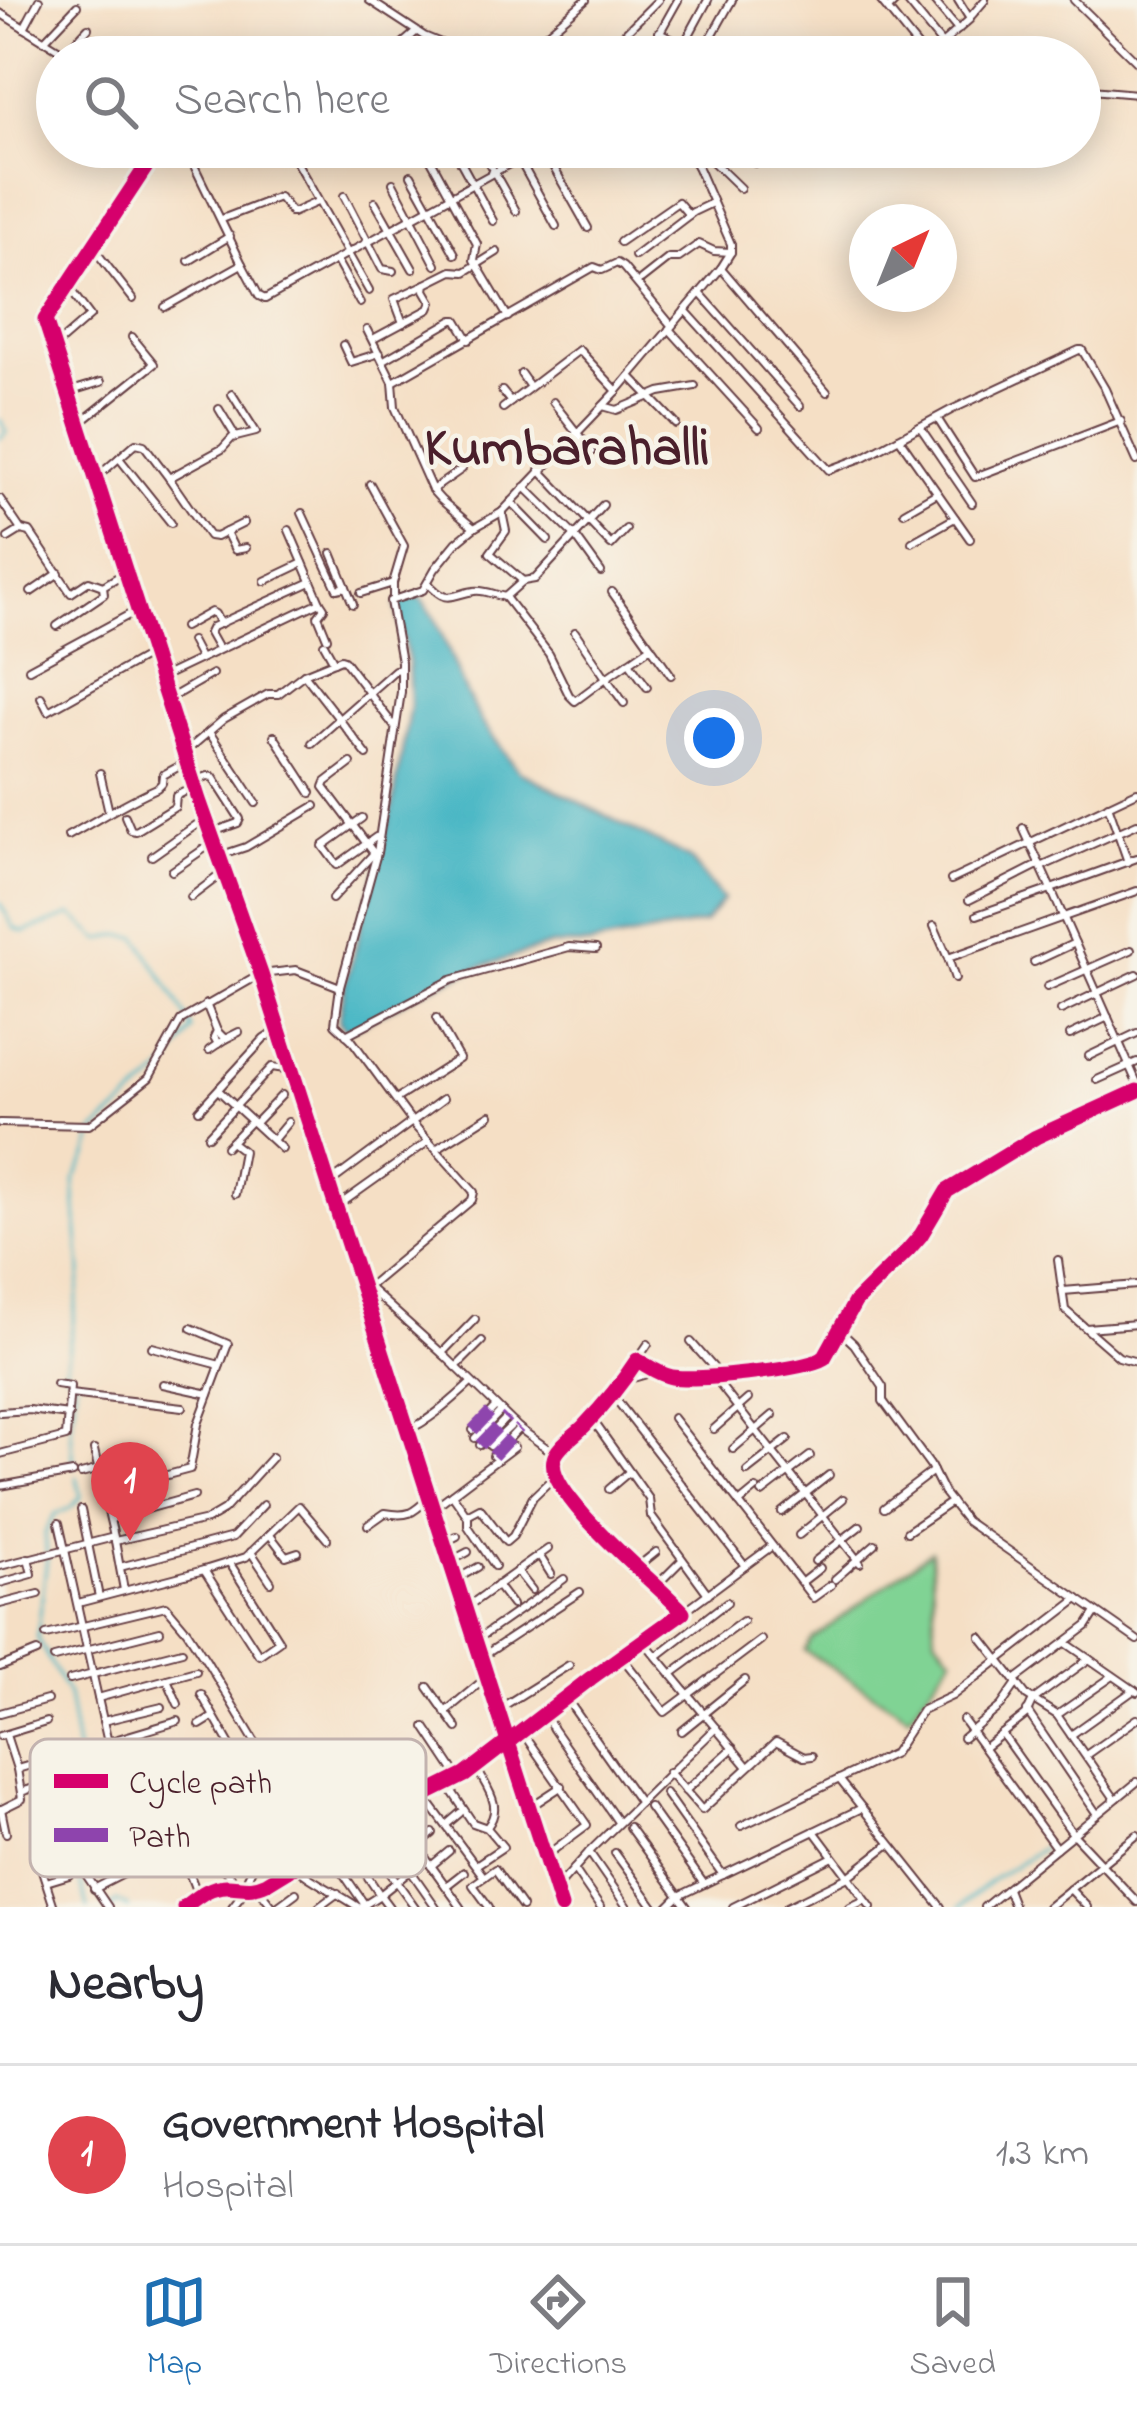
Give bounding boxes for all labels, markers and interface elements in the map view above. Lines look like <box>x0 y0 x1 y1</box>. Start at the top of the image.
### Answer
search box <box>36 36 1101 168</box>
icon: search <box>78 69 144 135</box>
text: Search here <box>174 69 390 135</box>
north arrow <box>849 204 957 312</box>
district label: Kumbarahalli <box>424 412 710 490</box>
your location <box>684 708 744 768</box>
pin: 1 <box>91 1442 169 1541</box>
legend <box>30 1739 426 1877</box>
text: Cycle path <box>129 1761 272 1809</box>
text: Path <box>129 1815 191 1863</box>
text: Nearby <box>48 1948 204 2023</box>
text: Government Hospital <box>162 2093 544 2159</box>
text: 1 <box>81 2126 93 2183</box>
text: 1.3 km <box>995 2126 1089 2183</box>
text: Hospital <box>162 2159 294 2216</box>
tab: Map <box>141 2269 207 2389</box>
tab: Directions <box>490 2269 627 2389</box>
tab: Saved <box>910 2269 996 2389</box>

